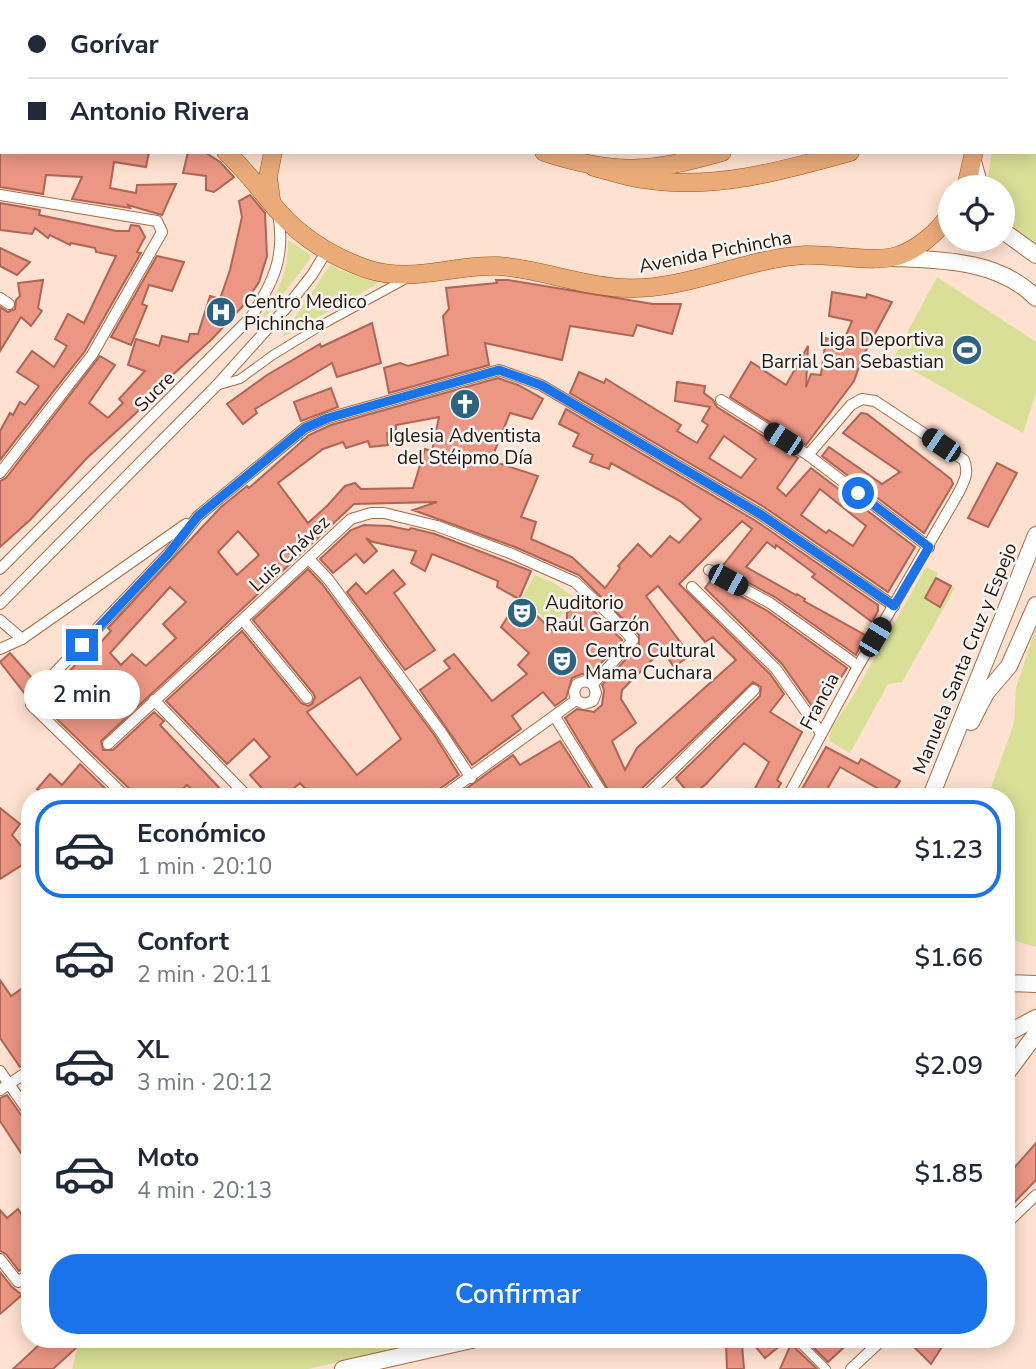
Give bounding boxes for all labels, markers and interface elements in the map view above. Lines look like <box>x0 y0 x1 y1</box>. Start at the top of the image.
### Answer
text: Gorívar <box>70 27 159 62</box>
text: Antonio Rivera <box>70 94 250 129</box>
map controls <box>938 175 1015 252</box>
button: locate <box>938 175 1015 252</box>
street label: Avenida Pichincha <box>637 224 794 280</box>
place label: Centro Medico Pichincha <box>244 289 367 337</box>
hospital icon: Centro Medico Pichincha <box>204 295 238 329</box>
place label: Liga Deportiva Barrial San Sebastian <box>761 327 944 375</box>
sports icon: Liga Deportiva Barrial San Sebastian <box>950 333 984 367</box>
street label: Sucre <box>129 366 181 418</box>
church icon: Iglesia Adventista del Stéipmo Día <box>448 387 482 421</box>
car <box>760 419 807 459</box>
place label: Iglesia Adventista del Stéipmo Día <box>389 423 541 471</box>
car <box>918 425 965 465</box>
route start <box>842 477 874 509</box>
street label: Luis Chávez <box>244 510 336 598</box>
street label: Manuela Santa Cruz y Espejo <box>907 539 1023 778</box>
car <box>705 561 752 599</box>
place label: Auditorio Raúl Garzón <box>545 590 650 638</box>
theatre icon: Auditorio Raúl Garzón <box>505 596 539 630</box>
car <box>856 614 895 660</box>
route end <box>66 629 98 661</box>
place label: Centro Cultural Mama Cuchara <box>585 638 716 686</box>
theatre icon: Centro Cultural Mama Cuchara <box>545 644 579 678</box>
street label: Francia <box>794 668 846 735</box>
callout: 2 min <box>24 670 140 718</box>
text: 2 min <box>53 679 111 710</box>
text: Económico <box>137 816 266 851</box>
icon: car <box>53 818 116 881</box>
text: $1.23 <box>914 832 983 867</box>
text: 1 min · 20:10 <box>137 851 272 882</box>
text: Confort <box>137 924 229 959</box>
icon: car <box>53 926 116 989</box>
text: $1.66 <box>914 940 983 975</box>
text: 2 min · 20:11 <box>137 959 272 990</box>
text: XL <box>137 1032 169 1067</box>
icon: car <box>53 1034 116 1097</box>
text: $2.09 <box>914 1048 983 1083</box>
text: 3 min · 20:12 <box>137 1067 272 1098</box>
text: Moto <box>137 1140 199 1175</box>
icon: car <box>53 1142 116 1205</box>
text: $1.85 <box>914 1156 983 1191</box>
text: 4 min · 20:13 <box>137 1175 272 1206</box>
button: Confirmar <box>49 1254 987 1334</box>

